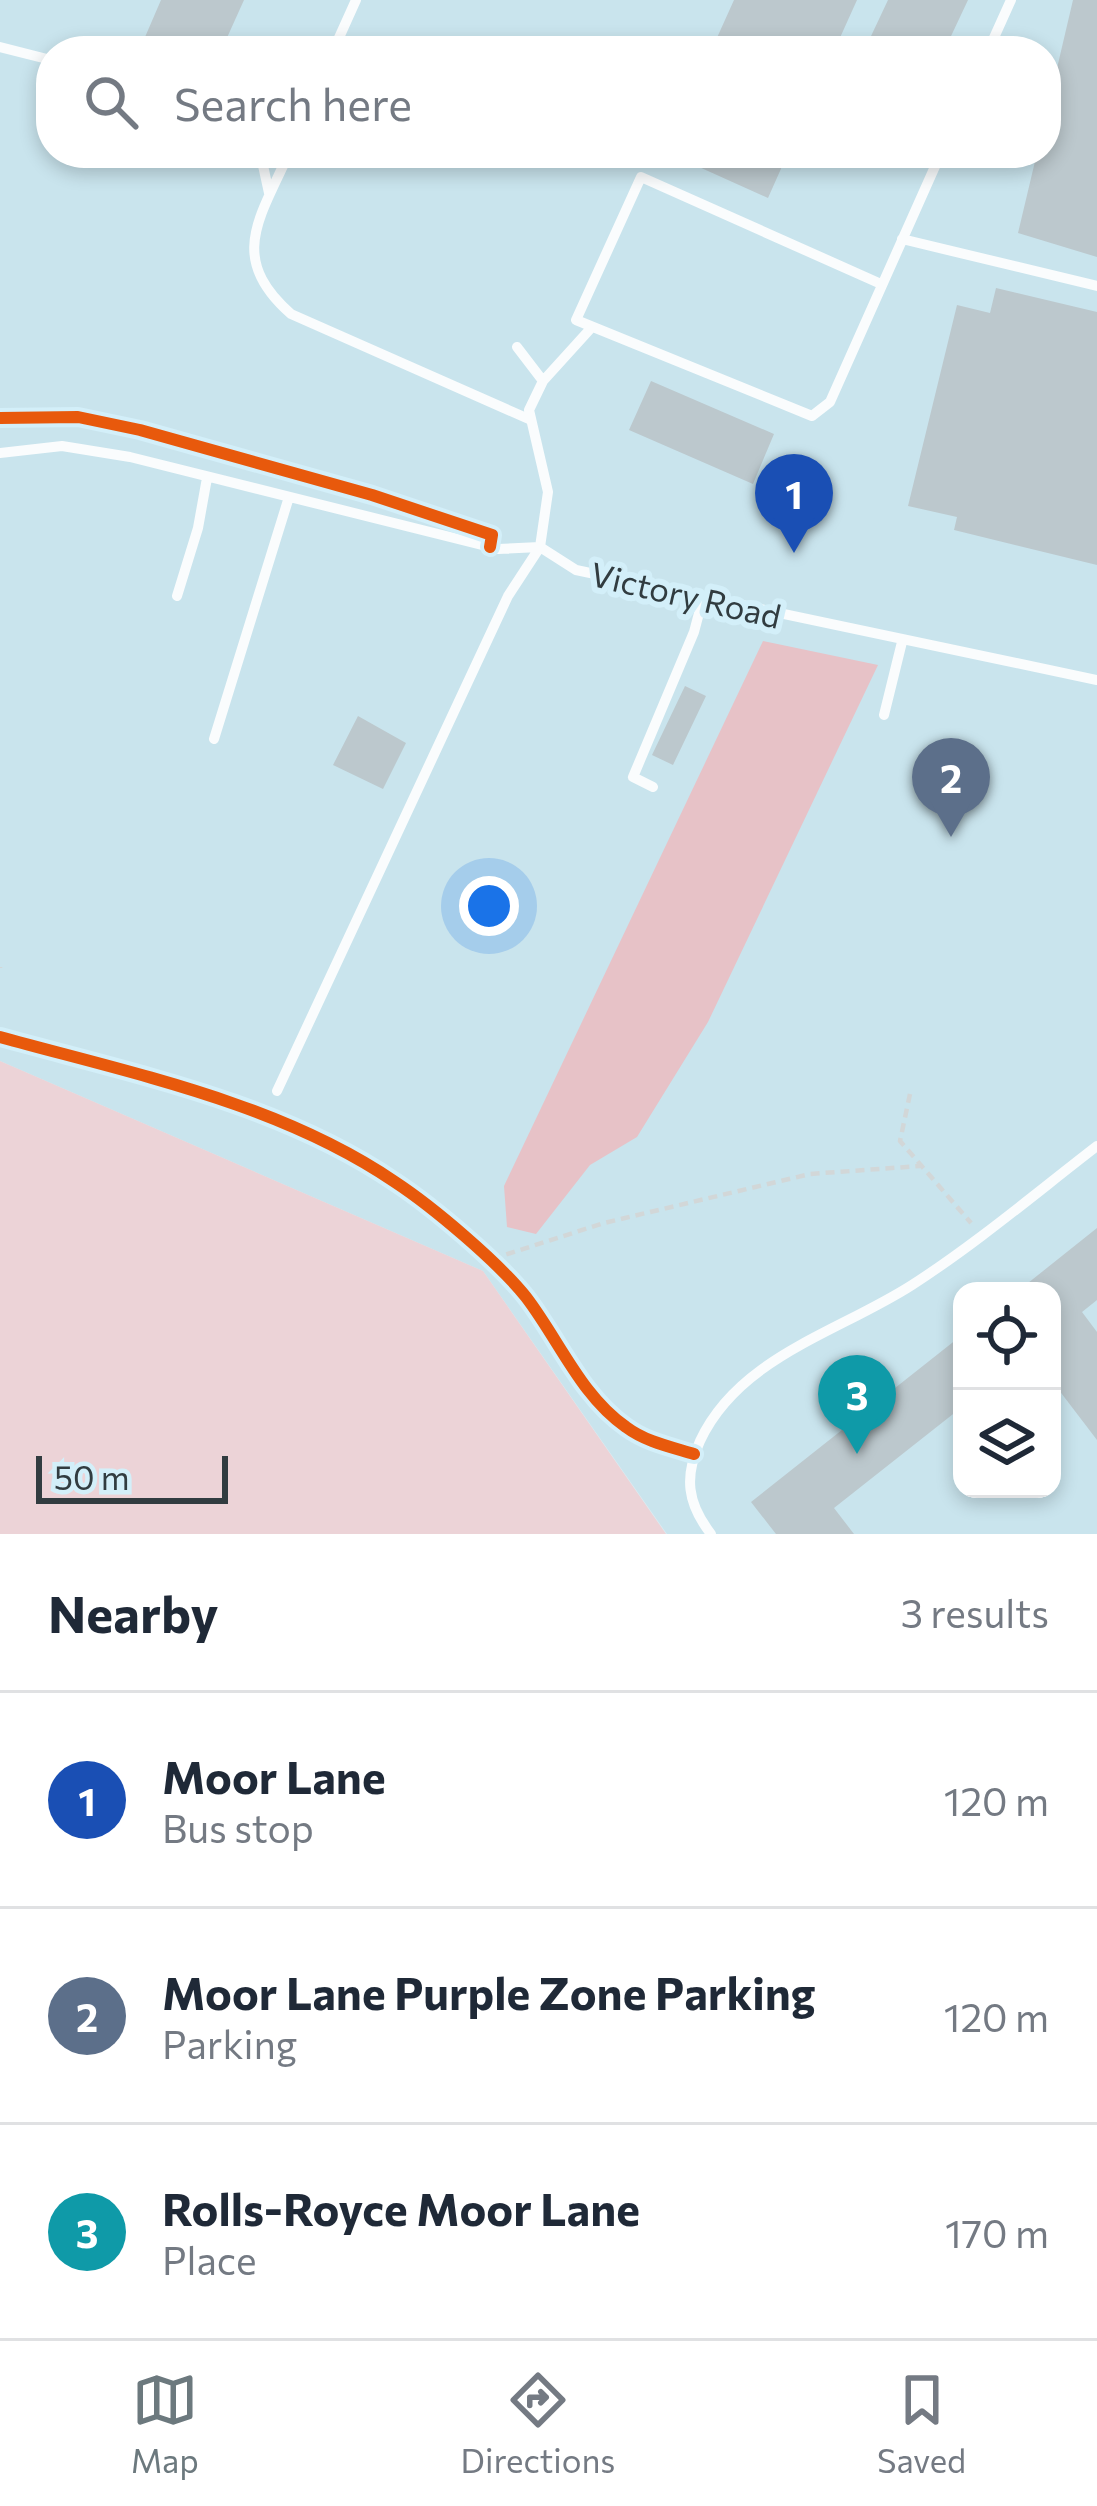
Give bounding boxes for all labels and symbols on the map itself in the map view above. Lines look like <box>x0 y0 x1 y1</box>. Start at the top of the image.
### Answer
pin: 1 <box>755 454 833 553</box>
street label: Victory Road <box>587 552 785 636</box>
pin: 2 <box>912 738 990 837</box>
your location <box>459 876 519 936</box>
pin: 3 <box>818 1355 896 1454</box>
scale bar <box>36 1450 228 1503</box>

